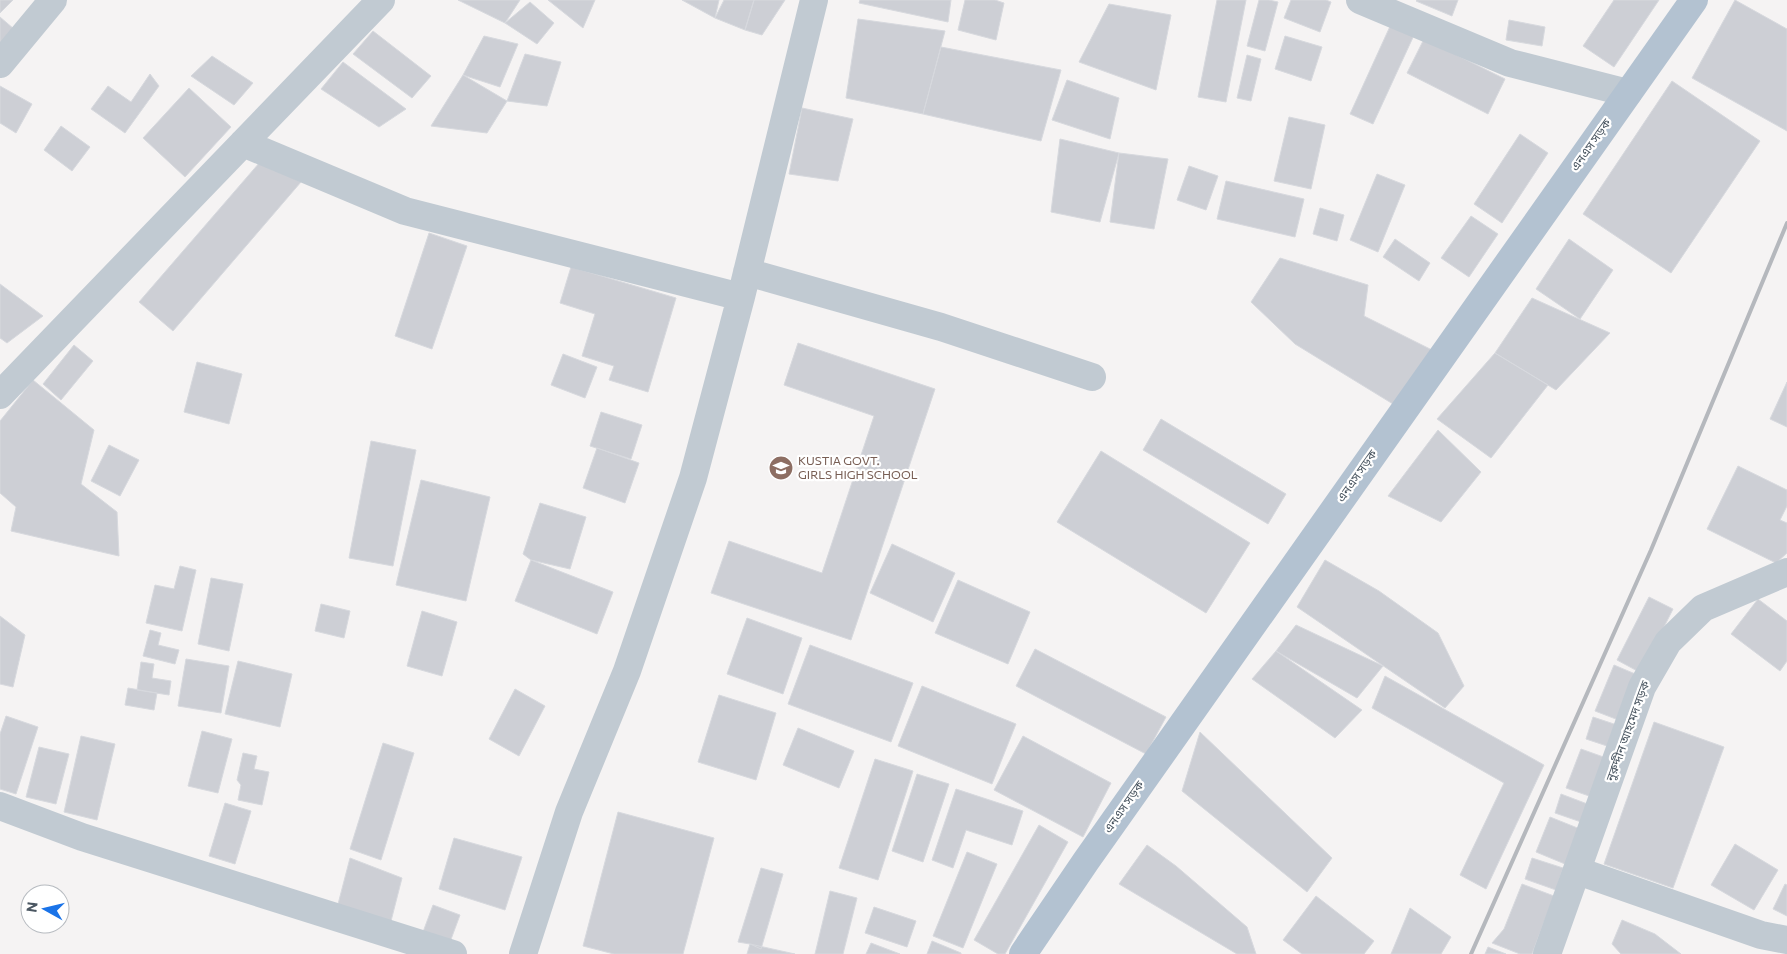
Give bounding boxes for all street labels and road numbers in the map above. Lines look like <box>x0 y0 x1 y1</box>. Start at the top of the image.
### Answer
street label: এনএস সড়ক <box>1567 115 1614 174</box>
street label: এনএস সড়ক <box>1333 446 1380 505</box>
street label: নুরুদ্দীন আহমেদ সড়ক <box>1602 678 1654 784</box>
street label: এনএস সড়ক <box>1100 777 1147 836</box>

